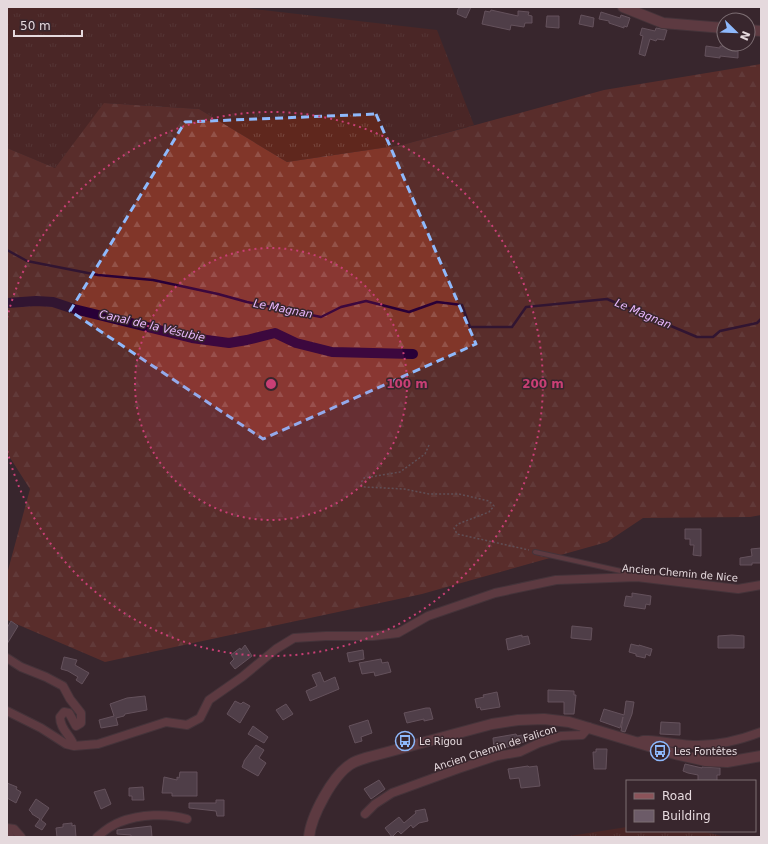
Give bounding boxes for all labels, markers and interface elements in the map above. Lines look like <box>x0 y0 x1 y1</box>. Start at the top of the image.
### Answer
scale bar <box>14 12 82 38</box>
north arrow <box>716 12 756 52</box>
text: 50 m <box>20 19 51 33</box>
text: N <box>737 29 753 42</box>
water label: Le Magnan <box>613 296 673 332</box>
water label: Le Magnan <box>252 297 314 321</box>
water label: Canal de la Vésubie <box>98 307 206 345</box>
centre of rings <box>264 377 278 391</box>
text: 100 m <box>386 377 428 391</box>
text: 200 m <box>522 377 564 391</box>
street label: Ancien Chemin de Nice <box>622 562 738 584</box>
street label: Ancien Chemin de Falicon <box>432 723 558 773</box>
bus stop icon: Le Rigou <box>394 730 416 752</box>
place label: Le Rigou <box>419 736 462 747</box>
bus stop icon: Les Fontêtes <box>649 740 671 762</box>
place label: Les Fontêtes <box>674 746 737 757</box>
legend <box>626 780 756 832</box>
text: Road <box>662 789 692 803</box>
text: Building <box>662 809 711 823</box>

